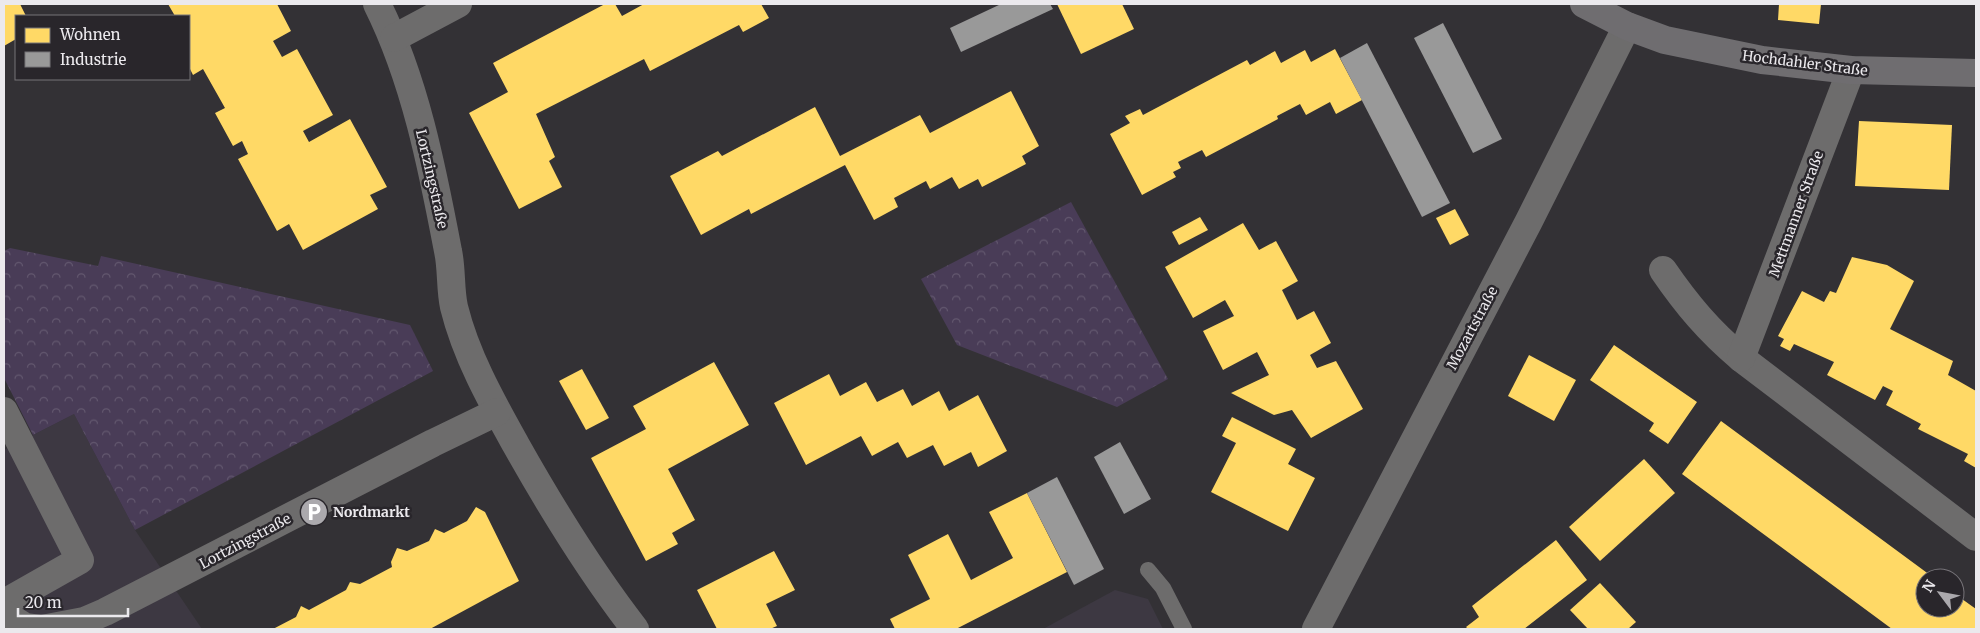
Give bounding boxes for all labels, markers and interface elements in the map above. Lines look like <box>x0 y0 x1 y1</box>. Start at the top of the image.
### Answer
legend <box>15 15 190 80</box>
text: Wohnen <box>59 25 120 44</box>
street label: Hochdahler Straße <box>1741 46 1869 80</box>
text: Industrie <box>60 50 127 69</box>
street label: Lortzingstraße <box>412 128 452 230</box>
street label: Mettmanner Straße <box>1765 148 1827 280</box>
street label: Mozartstraße <box>1443 283 1501 373</box>
parking icon: Nordmarkt <box>299 497 329 527</box>
place label: Nordmarkt <box>333 503 410 521</box>
street label: Lortzingstraße <box>196 509 294 573</box>
north arrow <box>1915 568 1965 618</box>
text: N <box>1918 577 1940 596</box>
scale bar <box>18 586 128 618</box>
text: 20 m <box>25 593 62 612</box>

